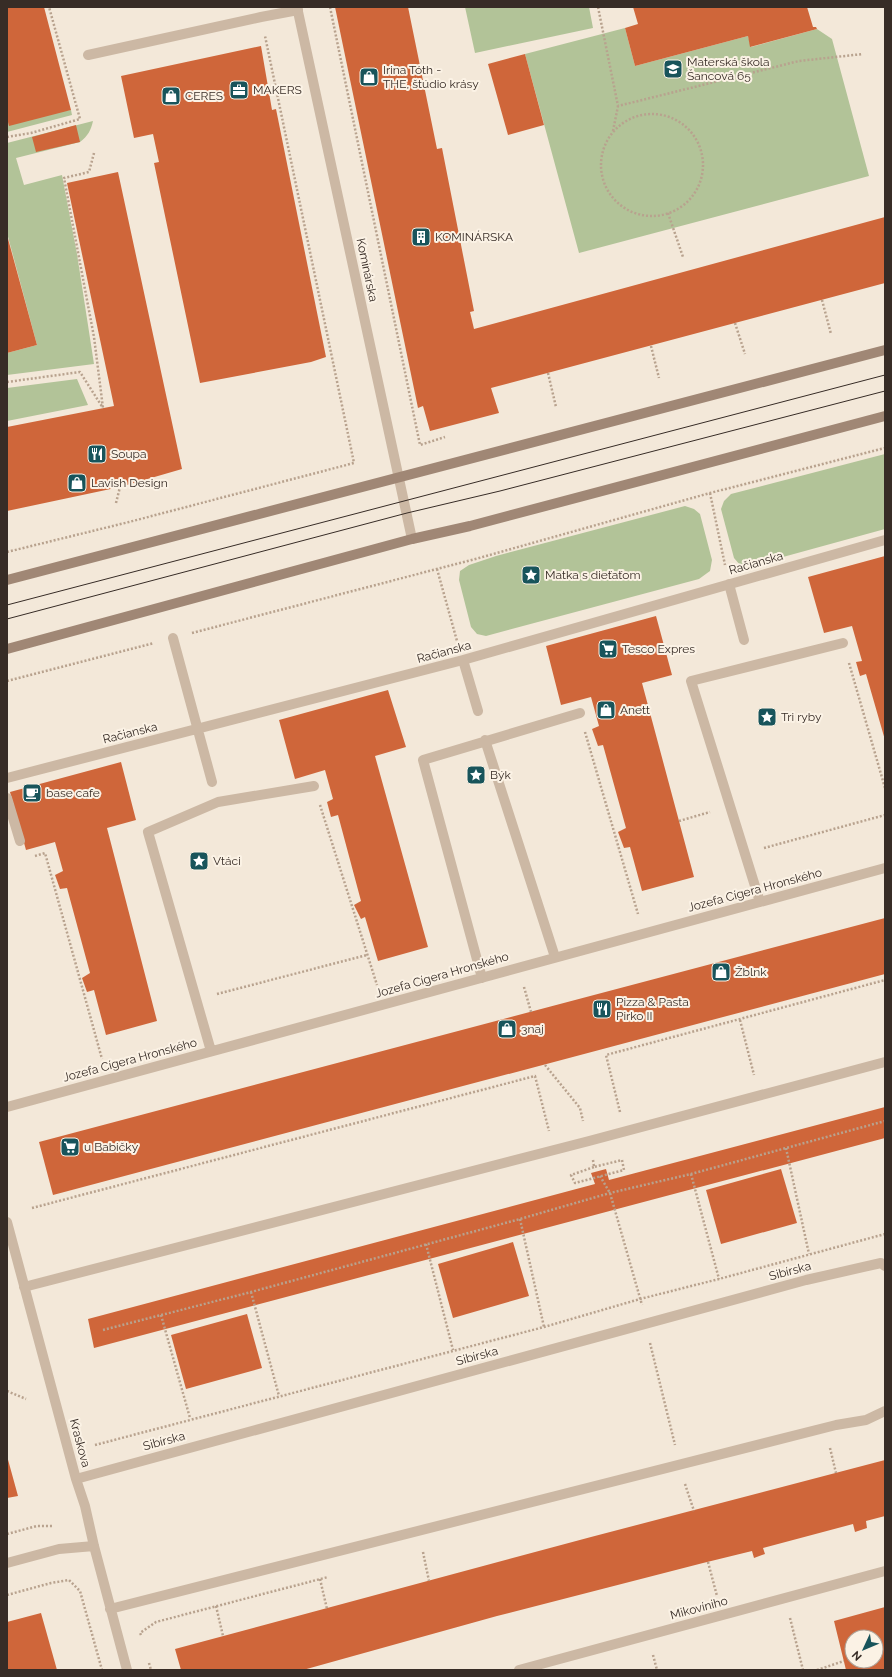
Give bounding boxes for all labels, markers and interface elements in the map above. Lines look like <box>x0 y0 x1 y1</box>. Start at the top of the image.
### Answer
place label: Materská škola Šancová 65 <box>687 55 770 83</box>
school or university icon: Materská škola Šancová 65 <box>662 58 684 80</box>
place label: Irina Tóth - THE, štúdio krásy <box>383 63 479 91</box>
shop icon: Irina Tóth - THE, štúdio krásy <box>358 66 380 88</box>
office icon: MAKERS <box>228 79 250 101</box>
place label: MAKERS <box>253 83 302 97</box>
shop icon: CERES <box>160 85 182 107</box>
place label: CERES <box>185 89 223 103</box>
building icon: KOMINÁRSKA <box>410 226 432 248</box>
place label: KOMINÁRSKA <box>435 230 513 244</box>
street label: Kominárska <box>353 237 381 303</box>
restaurant icon: Soupa <box>86 443 108 465</box>
place label: Soupa <box>111 447 147 461</box>
shop icon: Lavish Design <box>66 472 88 494</box>
place label: Lavish Design <box>91 476 168 490</box>
street label: Račianska <box>727 549 785 577</box>
place icon: Matka s dieťaťom <box>520 564 542 586</box>
place label: Matka s dieťaťom <box>545 568 640 582</box>
street label: Račianska <box>415 638 473 666</box>
supermarket icon: Tesco Expres <box>597 638 619 660</box>
place label: Tesco Expres <box>622 642 695 656</box>
shop icon: Anett <box>595 699 617 721</box>
place label: Anett <box>620 703 650 717</box>
place icon: Tri ryby <box>756 706 778 728</box>
place label: Tri ryby <box>781 710 822 724</box>
street label: Račianska <box>101 719 159 747</box>
place icon: Býk <box>465 764 487 786</box>
place label: Býk <box>490 768 511 782</box>
cafe icon: base cafe <box>21 782 43 804</box>
place label: base cafe <box>46 786 100 800</box>
place icon: Vtáci <box>188 850 210 872</box>
place label: Vtáci <box>213 854 241 868</box>
street label: Jozefa Cígera Hronského <box>687 865 823 915</box>
street label: Jozefa Cígera Hronského <box>374 949 510 1001</box>
shop icon: Žblnk <box>710 961 732 983</box>
place label: Žblnk <box>735 965 767 979</box>
place label: Pizza & Pasta Pirko II <box>616 995 689 1023</box>
restaurant icon: Pizza & Pasta Pirko II <box>591 998 613 1020</box>
shop icon: 3naj <box>496 1018 518 1040</box>
place label: 3naj <box>521 1022 544 1036</box>
street label: Jozefa Cígera Hronského <box>62 1035 198 1085</box>
supermarket icon: u Babičky <box>59 1136 81 1158</box>
place label: u Babičky <box>84 1140 139 1154</box>
street label: Sibírska <box>768 1259 812 1283</box>
street label: Sibírska <box>455 1344 499 1368</box>
street label: Kraskova <box>67 1417 93 1469</box>
street label: Sibírska <box>142 1429 186 1453</box>
street label: Mikovíniho <box>669 1594 729 1622</box>
north arrow <box>844 1629 884 1669</box>
text: N <box>850 1648 865 1663</box>

